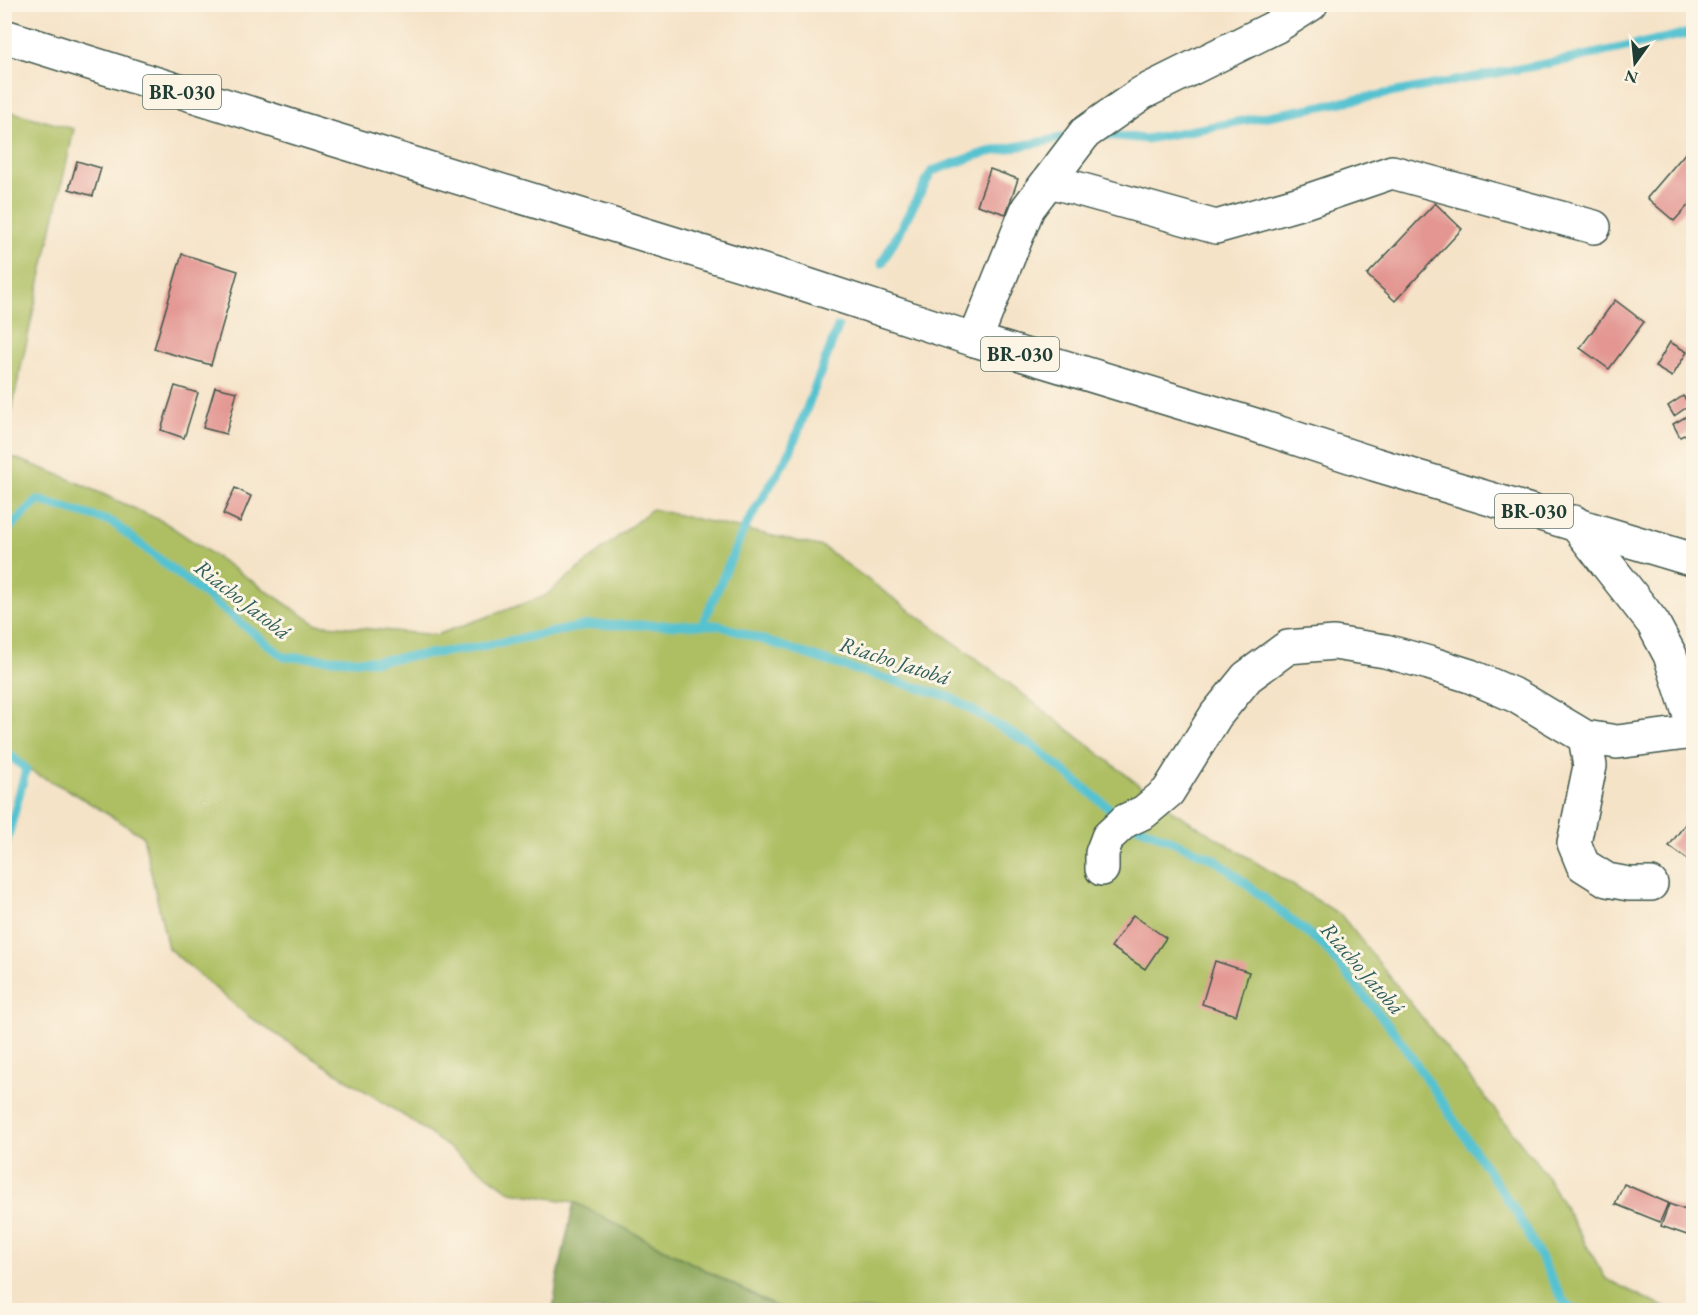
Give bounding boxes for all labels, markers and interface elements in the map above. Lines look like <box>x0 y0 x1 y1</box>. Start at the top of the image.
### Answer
north arrow <box>1605 33 1665 93</box>
text: N <box>1622 65 1640 89</box>
road number: BR-030 <box>143 75 221 109</box>
road number: BR-030 <box>981 337 1059 371</box>
road number: BR-030 <box>1495 494 1573 528</box>
water label: Riacho Jatobá <box>189 553 297 646</box>
water label: Riacho Jatobá <box>836 629 954 692</box>
water label: Riacho Jatobá <box>1314 916 1411 1021</box>

